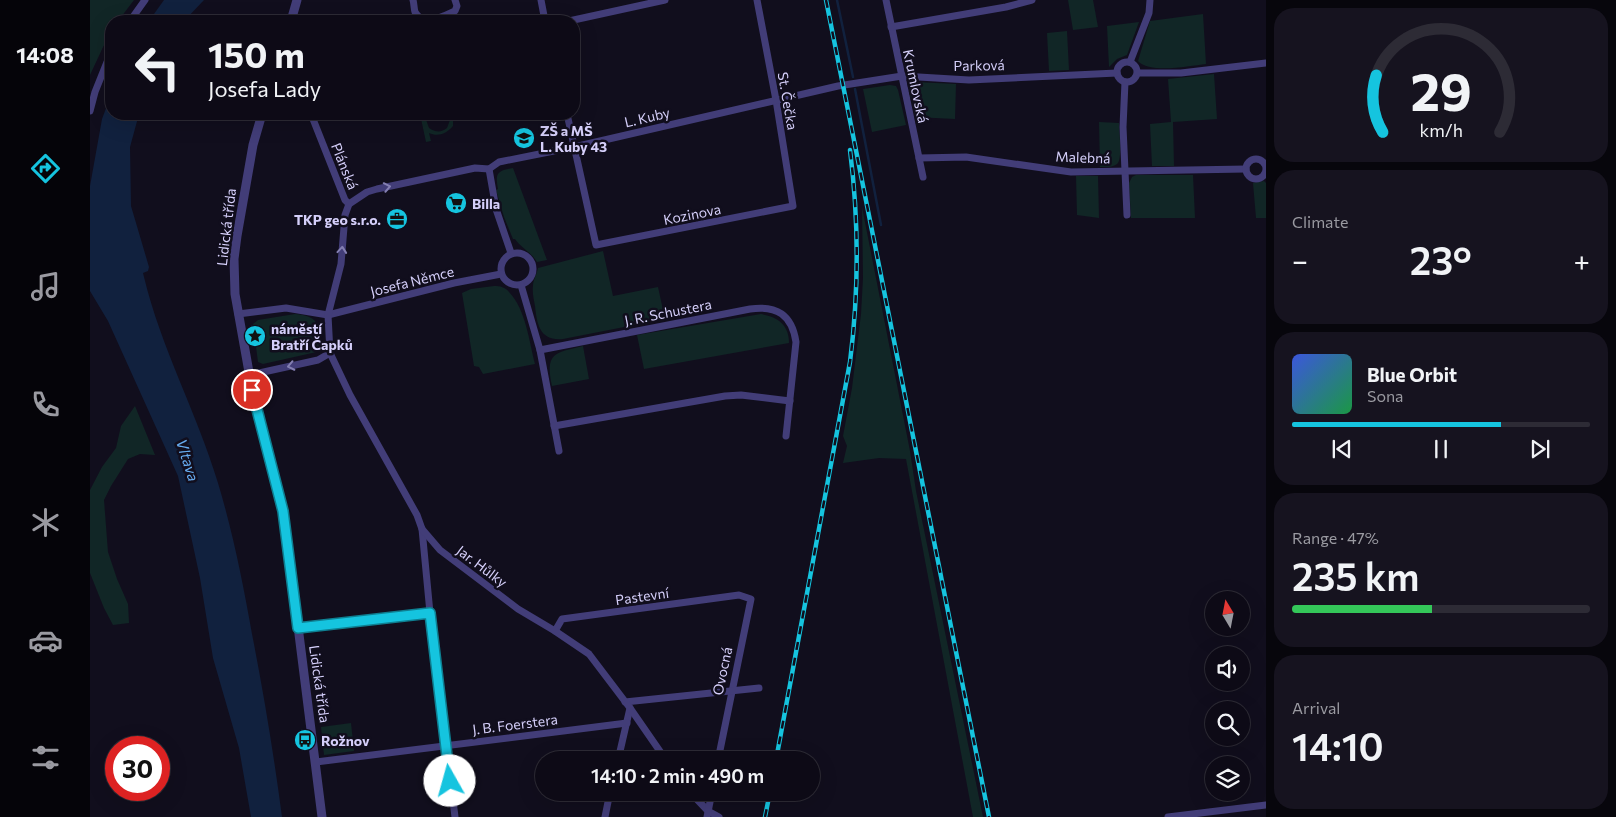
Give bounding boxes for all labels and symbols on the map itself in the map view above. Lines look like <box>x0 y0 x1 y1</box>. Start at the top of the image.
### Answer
street label: Krumlovská <box>900 48 932 124</box>
street label: Parková <box>953 56 1005 74</box>
street label: St. Čečka <box>775 71 801 131</box>
street label: L. Kuby <box>622 104 672 130</box>
place label: ZŠ a MŠ L. Kuby 43 <box>540 122 607 155</box>
school or university icon: ZŠ a MŠ L. Kuby 43 <box>512 126 536 150</box>
street label: Plánská <box>328 140 362 192</box>
street label: Malebná <box>1055 148 1111 166</box>
one-way arrow <box>383 182 392 193</box>
street label: Lidická třída <box>213 187 239 267</box>
supermarket icon: Billa <box>444 191 468 215</box>
place label: Billa <box>472 195 500 212</box>
street label: Kozinova <box>662 200 722 228</box>
office icon: TKP geo s.r.o. <box>385 207 409 231</box>
place label: TKP geo s.r.o. <box>294 211 381 228</box>
one-way arrow <box>336 246 347 254</box>
street label: Josefa Němce <box>368 262 456 300</box>
street label: J. R. Schustera <box>623 295 713 329</box>
place label: náměstí Bratří Čapků <box>271 320 353 353</box>
place icon: náměstí Bratří Čapků <box>243 324 267 348</box>
one-way arrow <box>286 360 295 371</box>
pin <box>231 369 273 411</box>
water label: Vltava <box>173 437 203 483</box>
street label: Jar. Hůlky <box>453 541 511 591</box>
street label: Pastevní <box>614 584 670 608</box>
north arrow <box>1205 591 1250 636</box>
street label: Lidická třída <box>306 644 334 724</box>
street label: Ovocná <box>709 645 735 697</box>
street label: J. B. Foerstera <box>471 710 559 738</box>
bus stop icon: Rožnov <box>293 728 317 752</box>
place label: Rožnov <box>321 732 370 749</box>
speed limit sign: 30 <box>105 736 170 801</box>
position arrow <box>423 754 475 806</box>

